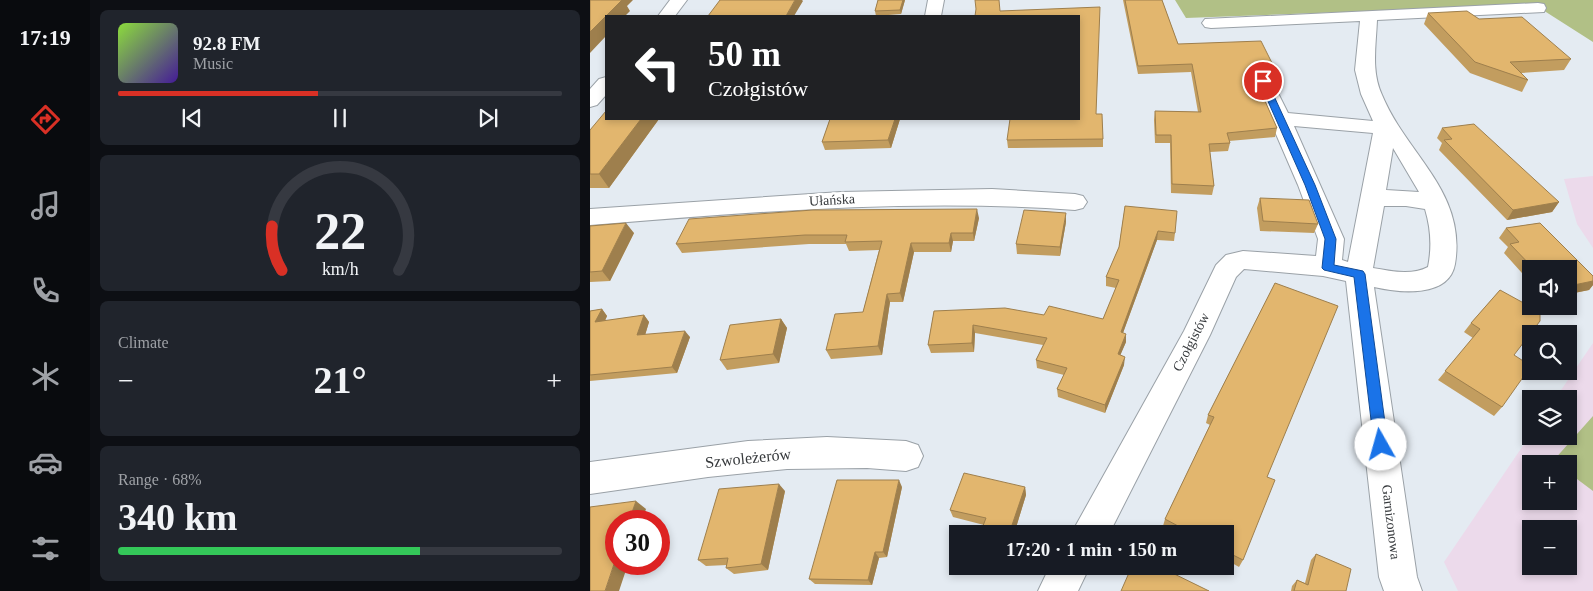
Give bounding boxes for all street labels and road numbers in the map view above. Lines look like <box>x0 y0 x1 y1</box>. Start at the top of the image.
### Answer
street label: Ułańska <box>809 191 856 209</box>
street label: Czołgistów <box>1170 309 1213 374</box>
street label: Szwoleżerów <box>704 445 792 471</box>
street label: Garnizonowa <box>1379 484 1403 561</box>

